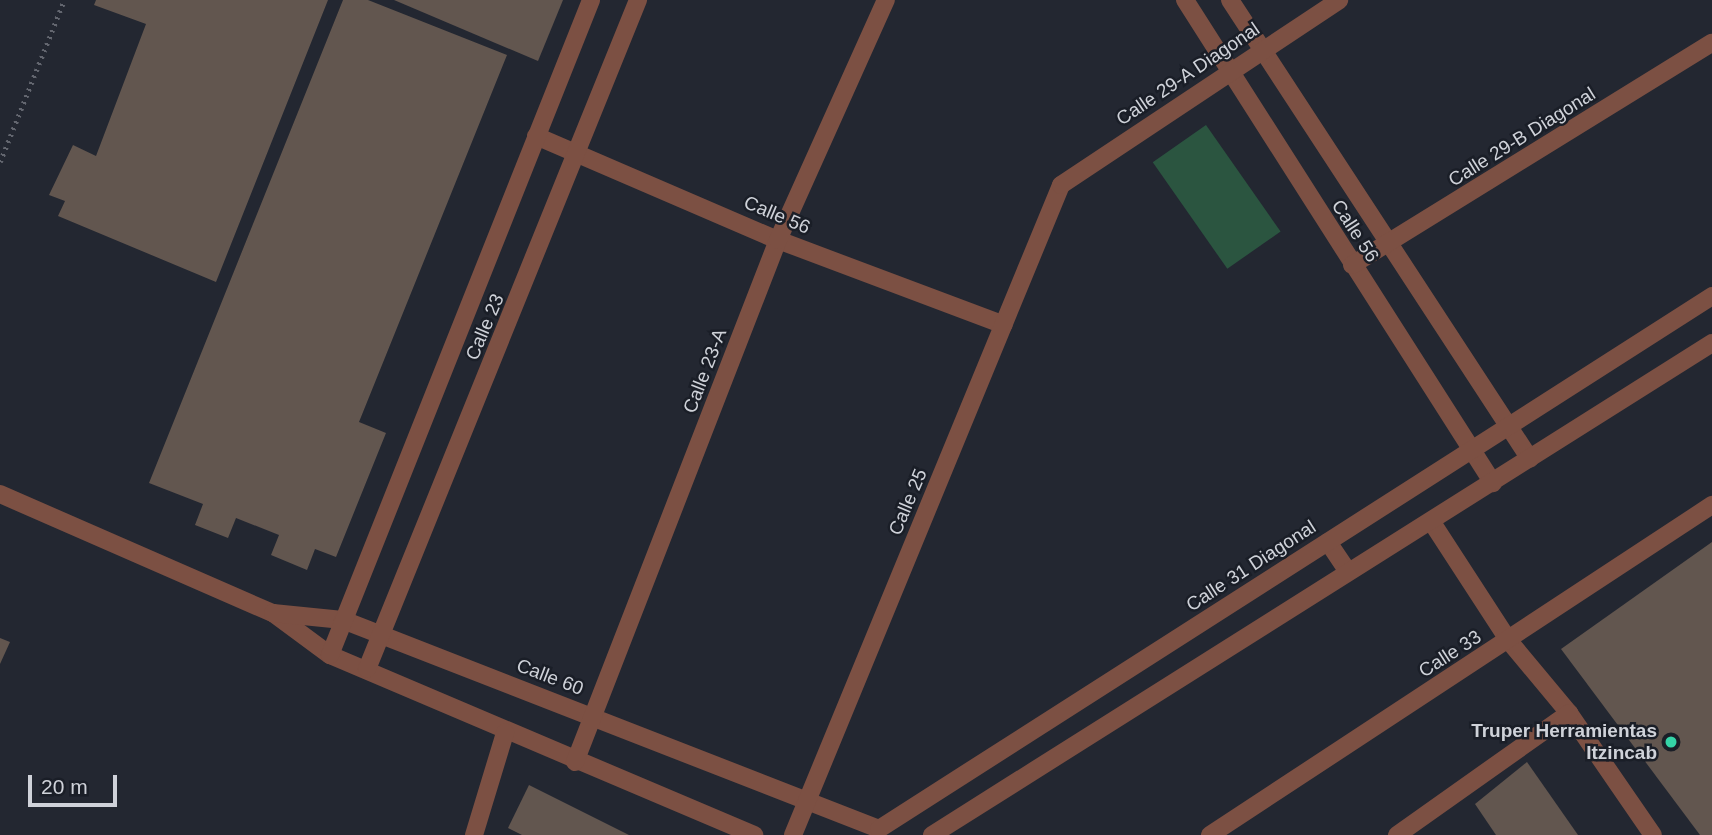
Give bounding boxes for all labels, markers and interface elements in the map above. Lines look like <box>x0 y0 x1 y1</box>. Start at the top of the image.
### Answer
street label: Calle 29-A Diagonal <box>1112 17 1264 131</box>
street label: Calle 29-B Diagonal <box>1444 83 1600 191</box>
street label: Calle 56 <box>740 191 814 239</box>
street label: Calle 56 <box>1326 196 1384 266</box>
street label: Calle 23 <box>461 290 509 364</box>
street label: Calle 23-A <box>678 326 732 416</box>
street label: Calle 25 <box>884 465 932 539</box>
street label: Calle 31 Diagonal <box>1182 516 1320 616</box>
street label: Calle 33 <box>1415 625 1485 683</box>
street label: Calle 60 <box>513 654 587 700</box>
place label: Truper Herramientas Itzincab <box>1471 720 1657 764</box>
marker: Truper Herramientas Itzincab <box>1663 734 1679 750</box>
scale bar <box>32 762 121 806</box>
text: 20 m <box>41 775 88 798</box>

